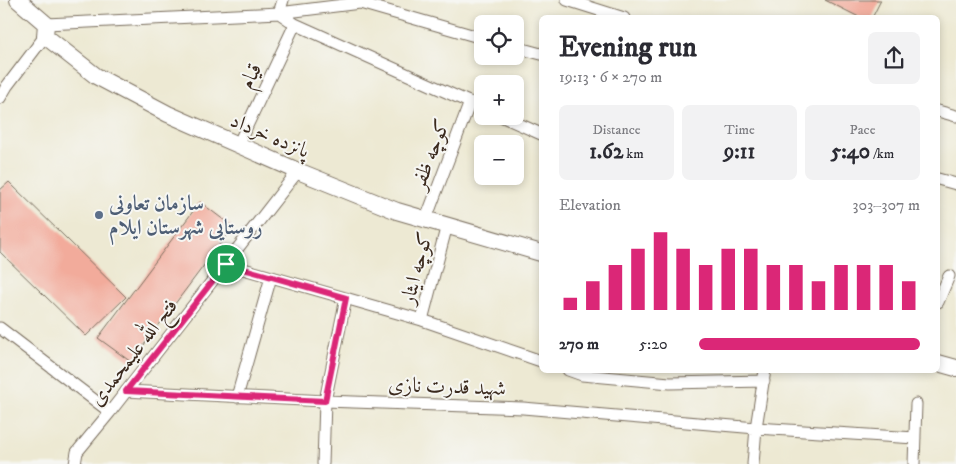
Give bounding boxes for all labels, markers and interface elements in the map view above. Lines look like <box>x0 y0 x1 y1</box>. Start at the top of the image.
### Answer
map controls <box>474 15 524 185</box>
button: locate <box>474 15 524 65</box>
text: Evening run <box>559 30 697 65</box>
button: share <box>868 32 920 84</box>
street label: قیام <box>234 59 272 95</box>
text: 19:13 · 6 × 270 m <box>559 67 662 87</box>
button: + <box>474 75 524 125</box>
street label: پانزده خرداد <box>226 108 314 166</box>
street label: کوچه ظفر <box>405 115 456 195</box>
text: Distance <box>592 121 641 139</box>
text: Time <box>724 121 755 139</box>
text: Pace <box>850 121 875 139</box>
button: − <box>474 135 524 185</box>
text: 1.62 <box>589 139 623 165</box>
text: 9:11 <box>724 139 755 165</box>
text: 5:40 <box>831 139 870 165</box>
text: km <box>623 145 644 163</box>
text: /km <box>870 145 894 163</box>
place label: سازمان تعاونی روستایی شهرستان ایلام <box>108 191 263 246</box>
text: Elevation <box>559 195 621 215</box>
text: 303–307 m <box>853 195 920 215</box>
marker: سازمان تعاونی روستایی شهرستان ایلام <box>93 209 105 221</box>
street label: کوچه ایثار <box>394 229 439 309</box>
pin <box>205 243 247 285</box>
icon: arrive <box>212 250 240 278</box>
street label: فتح الله علیمحمدی <box>80 291 188 415</box>
text: 270 m <box>559 334 599 354</box>
text: 5:20 <box>639 334 668 354</box>
street label: شهید قدرت نازی <box>388 372 506 402</box>

